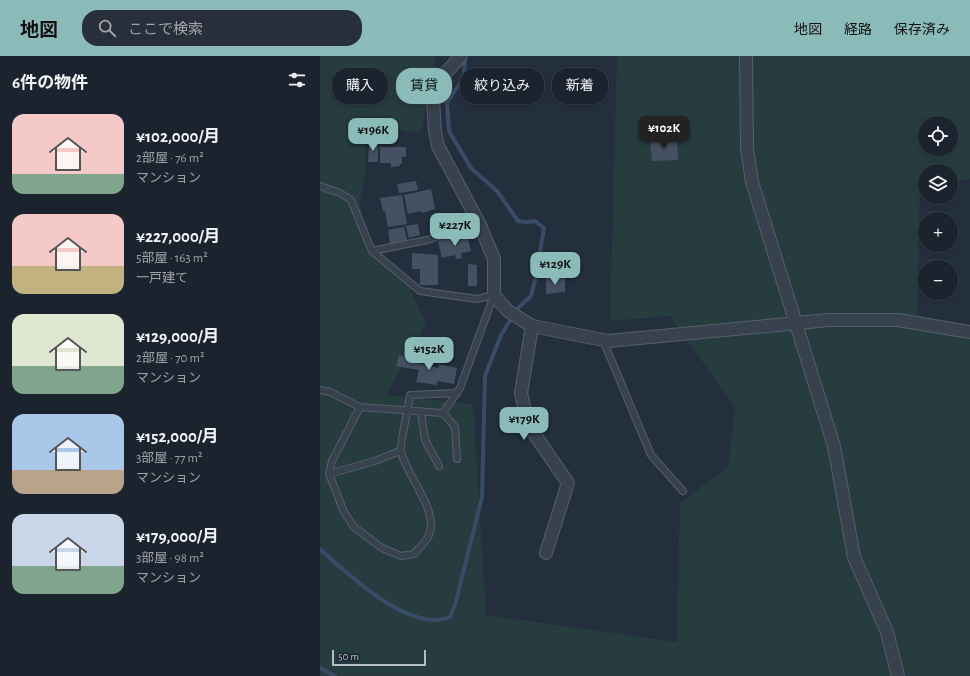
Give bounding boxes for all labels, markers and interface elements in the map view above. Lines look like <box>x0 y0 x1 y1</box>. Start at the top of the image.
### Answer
search box <box>82 10 362 46</box>
icon: search <box>96 17 118 39</box>
text: 地図 <box>20 21 58 40</box>
text: ここで検索 <box>128 22 203 37</box>
text: 地図 <box>794 23 822 37</box>
text: 経路 <box>844 23 872 37</box>
text: 保存済み <box>894 23 950 37</box>
chip: 購入 <box>332 68 388 104</box>
chip: 賃貸 <box>396 68 452 104</box>
chip: 絞り込み <box>460 68 544 104</box>
chip: 新着 <box>552 68 608 104</box>
icon: filters <box>286 69 308 91</box>
text: 6件の物件 <box>12 74 88 91</box>
pin: ¥102K <box>636 116 692 150</box>
map controls <box>918 116 958 300</box>
button: locate <box>918 116 958 156</box>
pin: ¥196K <box>345 118 401 152</box>
text: ¥102K <box>648 122 680 135</box>
text: ¥196K <box>357 124 389 137</box>
text: ¥102,000/月 <box>136 128 220 145</box>
icon: home <box>44 130 92 178</box>
text: 2部屋 · 76 m² <box>136 152 204 165</box>
button: layers <box>918 164 958 204</box>
text: マンション <box>136 172 201 185</box>
button: + <box>918 212 958 252</box>
pin: ¥227K <box>427 213 483 247</box>
text: ¥227K <box>439 219 471 232</box>
text: ¥227,000/月 <box>136 228 221 245</box>
icon: home <box>44 230 92 278</box>
text: 5部屋 · 163 m² <box>136 252 208 265</box>
pin: ¥129K <box>527 252 583 286</box>
text: ¥129K <box>539 258 571 271</box>
button: − <box>918 260 958 300</box>
text: 一戸建て <box>136 272 188 285</box>
text: ¥129,000/月 <box>136 328 220 345</box>
icon: home <box>44 330 92 378</box>
pin: ¥152K <box>401 337 457 371</box>
text: ¥152K <box>414 343 444 356</box>
text: 2部屋 · 70 m² <box>136 352 205 365</box>
text: マンション <box>136 372 201 385</box>
pin: ¥179K <box>496 407 552 441</box>
text: ¥179K <box>508 413 540 426</box>
text: ¥152,000/月 <box>136 428 219 445</box>
icon: home <box>44 430 92 478</box>
text: 3部屋 · 77 m² <box>136 452 203 465</box>
text: マンション <box>136 472 201 485</box>
text: ¥179,000/月 <box>136 528 219 545</box>
icon: home <box>44 530 92 578</box>
text: 3部屋 · 98 m² <box>136 552 204 565</box>
text: マンション <box>136 572 201 585</box>
scale bar <box>332 648 426 667</box>
text: 50 m <box>338 651 359 662</box>

